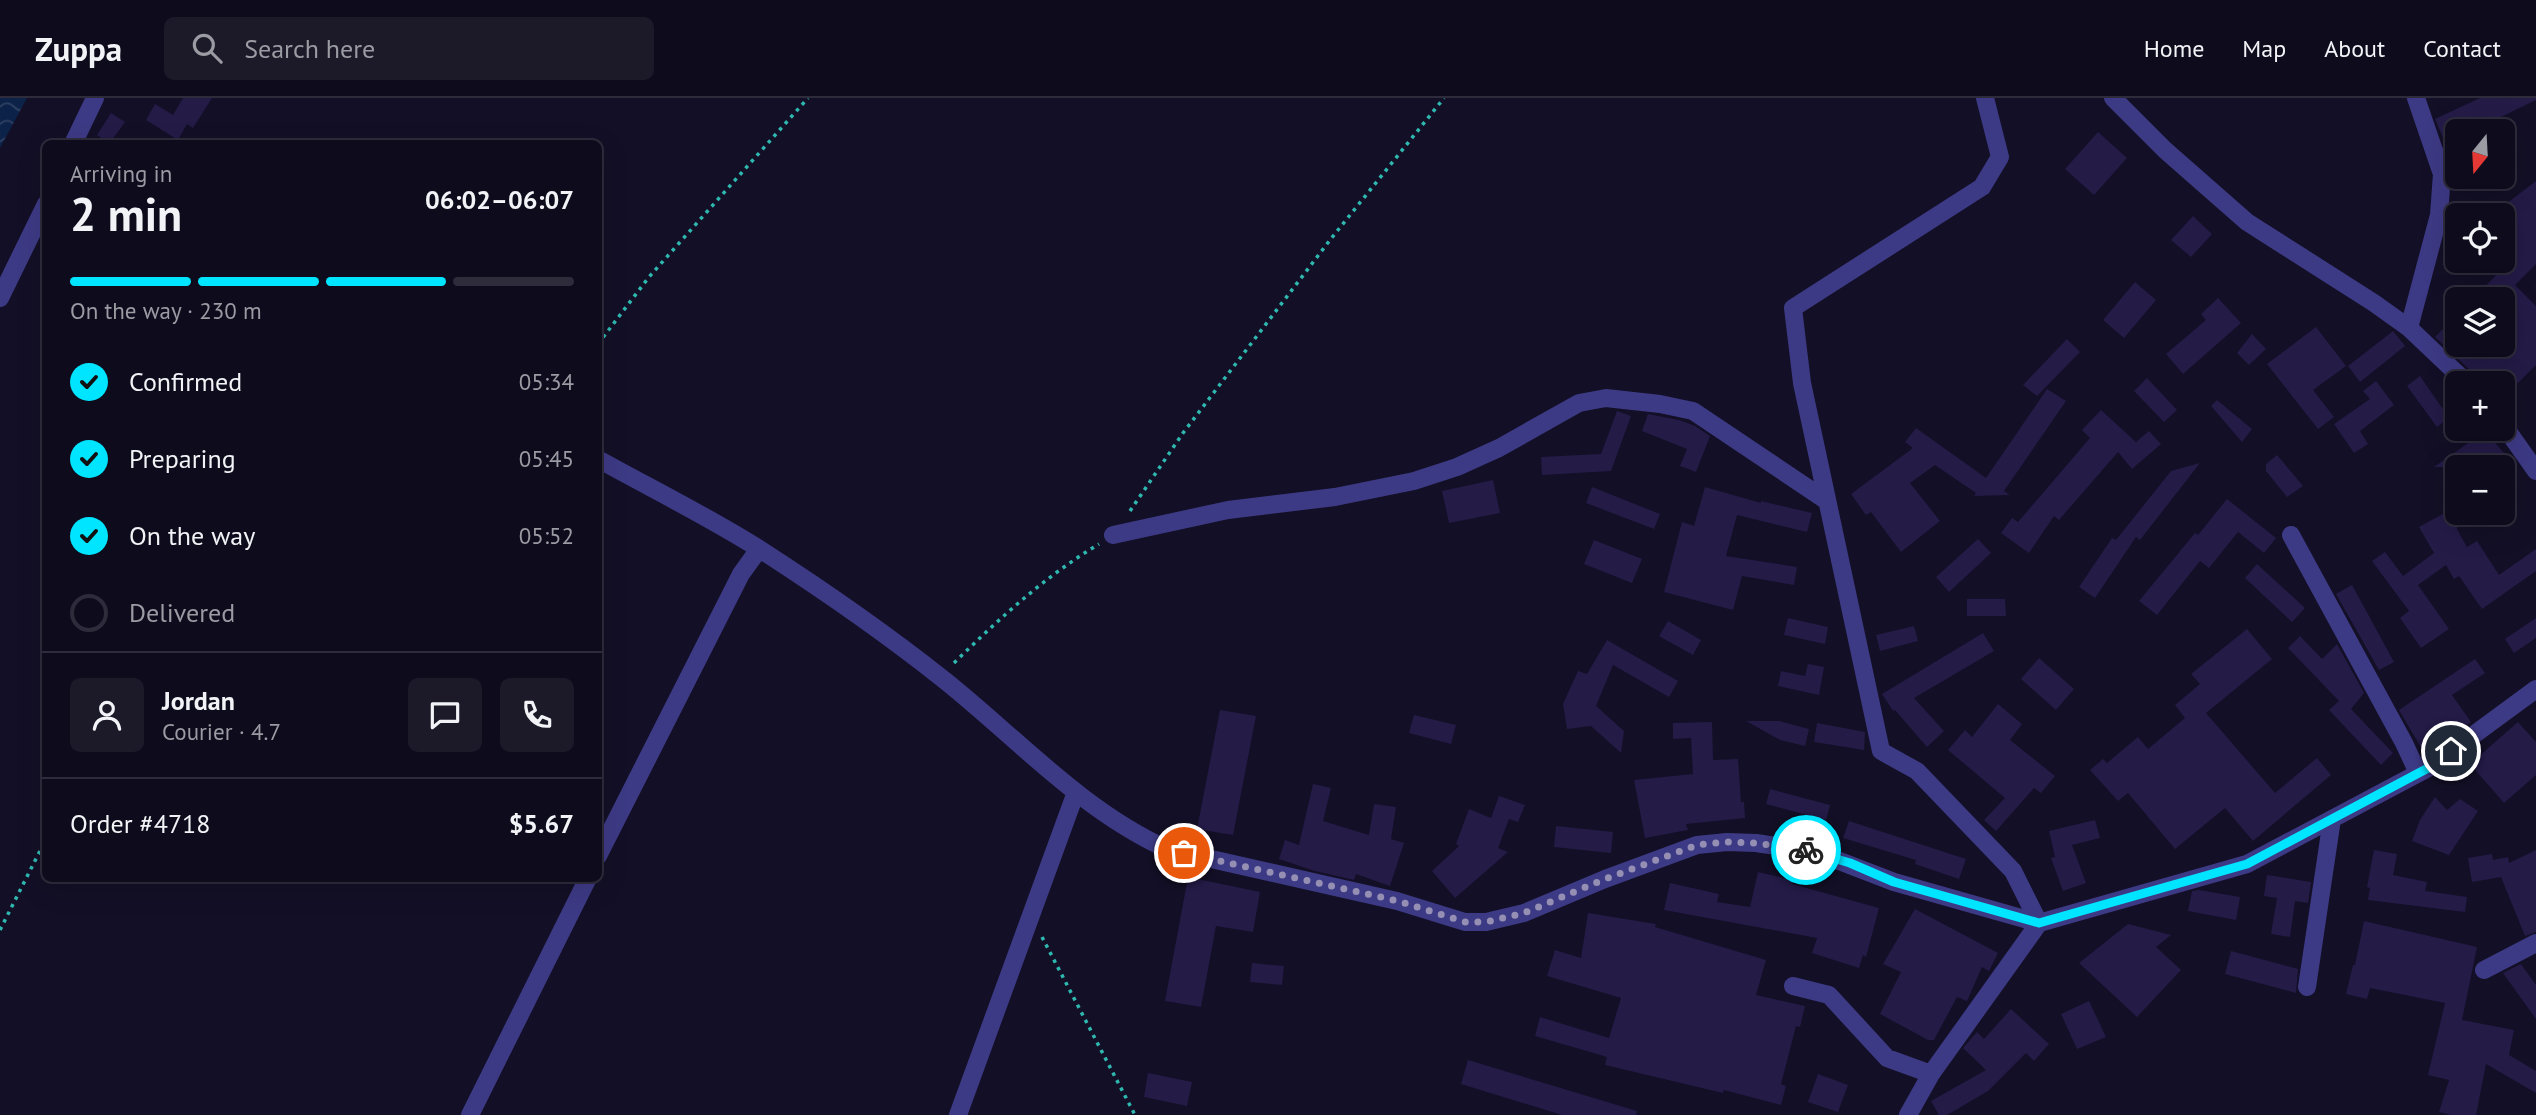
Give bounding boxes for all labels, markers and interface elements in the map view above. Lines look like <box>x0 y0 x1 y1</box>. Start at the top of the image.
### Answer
search box <box>164 17 654 80</box>
text: Zuppa <box>35 27 122 70</box>
icon: search <box>188 29 226 67</box>
text: Search here <box>244 32 375 65</box>
text: Home <box>2144 33 2204 64</box>
text: Map <box>2242 33 2286 64</box>
text: About <box>2324 33 2385 64</box>
text: Contact <box>2423 33 2501 64</box>
north arrow <box>2445 119 2515 189</box>
map controls <box>2445 119 2515 525</box>
text: Arriving in <box>70 159 172 188</box>
text: 06:02–06:07 <box>425 183 574 216</box>
text: 2 min <box>70 184 182 244</box>
button: locate <box>2445 203 2515 273</box>
button: layers <box>2445 287 2515 357</box>
text: On the way · 230 m <box>70 296 262 325</box>
icon: check <box>70 363 108 401</box>
text: Confirmed <box>129 365 242 398</box>
text: 05:34 <box>519 367 574 396</box>
button: + <box>2445 371 2515 441</box>
icon: check <box>70 440 108 478</box>
text: Preparing <box>129 442 236 475</box>
text: 05:45 <box>519 444 574 473</box>
button: − <box>2445 455 2515 525</box>
icon: check <box>70 517 108 555</box>
text: On the way <box>129 519 255 552</box>
text: 05:52 <box>519 521 574 550</box>
text: Delivered <box>129 596 235 629</box>
button: person <box>70 678 144 752</box>
button: chat <box>408 678 482 752</box>
button: phone <box>500 678 574 752</box>
text: Jordan <box>162 684 235 717</box>
text: Courier · 4.7 <box>162 717 281 746</box>
pin <box>2421 721 2481 781</box>
icon: home <box>2432 732 2470 770</box>
text: Order #4718 <box>70 807 210 840</box>
text: $5.67 <box>509 807 574 840</box>
courier <box>1771 815 1841 885</box>
pin <box>1154 823 1214 883</box>
icon: bike <box>1787 831 1825 869</box>
icon: bag <box>1165 834 1203 872</box>

